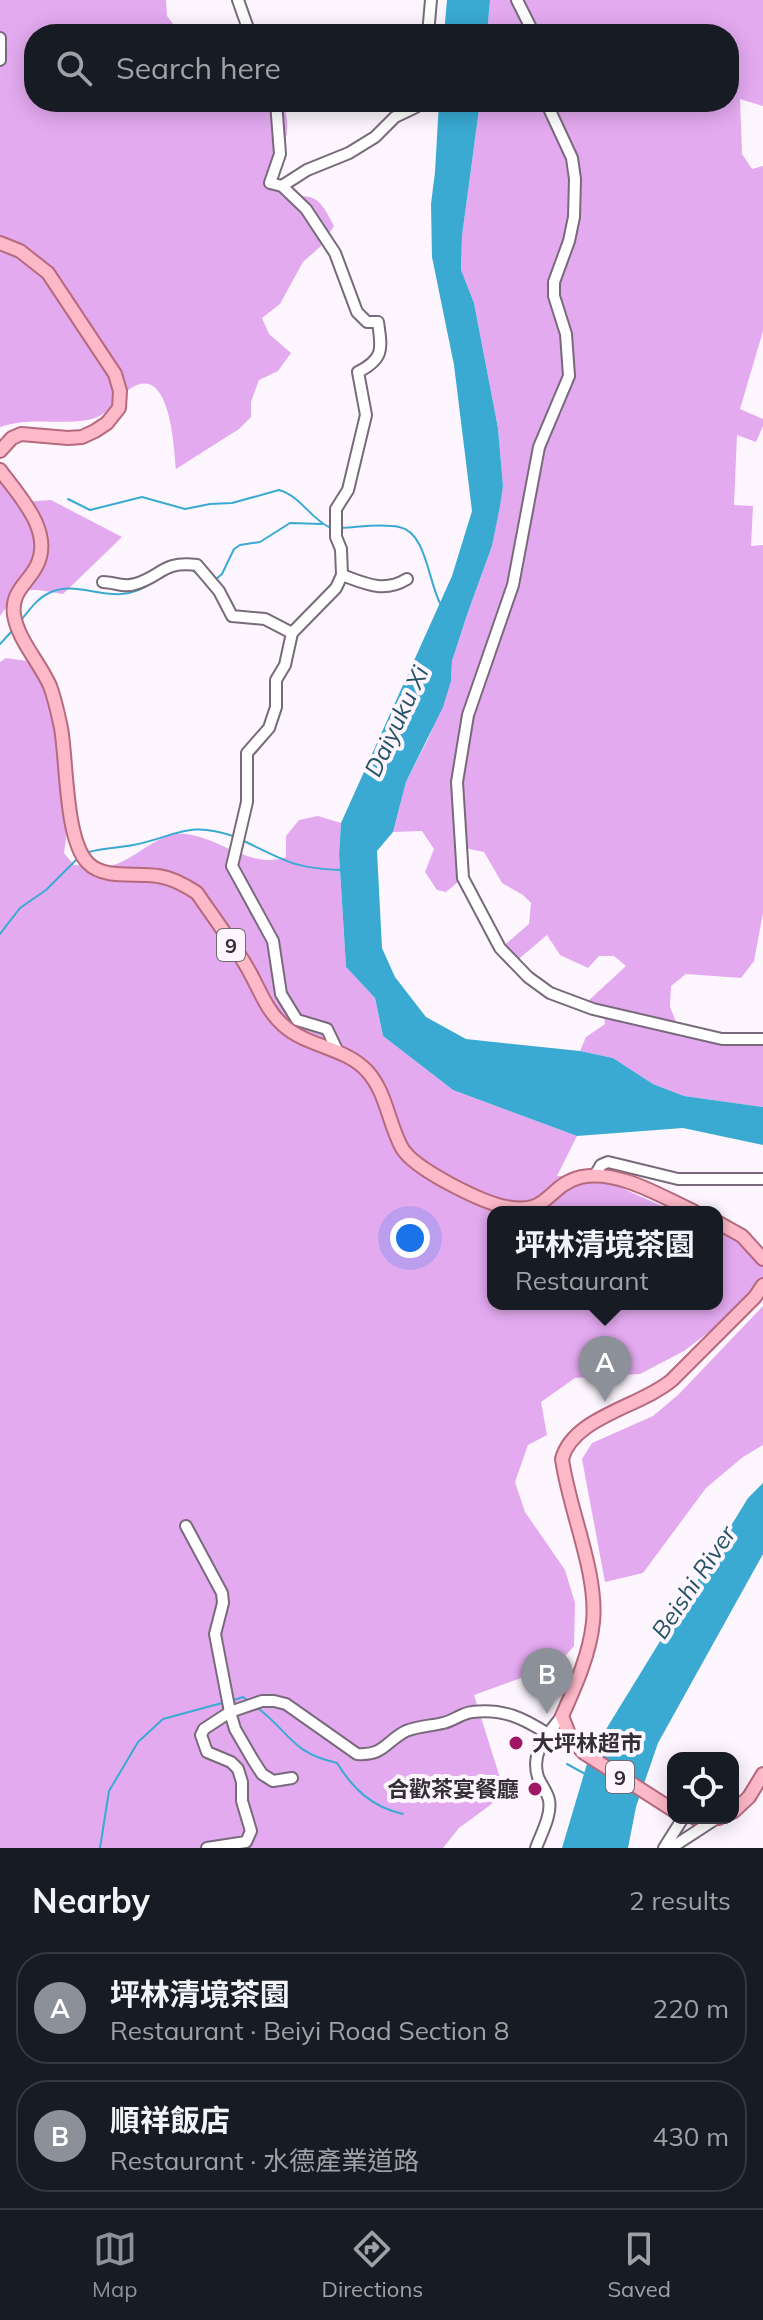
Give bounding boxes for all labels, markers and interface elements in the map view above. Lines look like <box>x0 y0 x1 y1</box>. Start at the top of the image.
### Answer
search box <box>24 24 739 112</box>
icon: search <box>52 46 96 90</box>
text: Search here <box>116 49 281 87</box>
water label: Daiyuku Xi <box>357 661 435 781</box>
road number: 9 <box>217 929 245 961</box>
popup <box>487 1206 723 1310</box>
your location <box>390 1218 430 1258</box>
text: 坪林清境茶園 <box>515 1225 695 1263</box>
text: Restaurant <box>515 1264 649 1297</box>
pin: A <box>579 1336 631 1402</box>
water label: Beishi River <box>644 1519 742 1644</box>
pin: B <box>521 1648 573 1714</box>
place label: 大坪林超市 <box>532 1729 642 1757</box>
marker: 大坪林超市 <box>507 1734 525 1752</box>
map controls <box>667 1752 739 1824</box>
button: locate <box>667 1752 739 1824</box>
road number: 9 <box>606 1761 634 1793</box>
place label: 合歡茶宴餐廳 <box>387 1775 519 1803</box>
marker: 合歡茶宴餐廳 <box>526 1780 544 1798</box>
text: Nearby <box>32 1879 150 1922</box>
text: 2 results <box>629 1884 731 1917</box>
text: 坪林清境茶園 <box>110 1975 290 2013</box>
text: A <box>50 1992 70 2025</box>
text: 220 m <box>653 1992 729 2025</box>
text: Restaurant · Beiyi Road Section 8 <box>110 2014 509 2047</box>
text: 順祥飯店 <box>110 2101 230 2139</box>
text: B <box>51 2120 69 2153</box>
text: 430 m <box>653 2120 729 2153</box>
text: Restaurant · 水德產業道路 <box>110 2144 419 2177</box>
tab: Map <box>92 2227 137 2303</box>
tab: Directions <box>322 2227 423 2303</box>
tab: Saved <box>607 2227 671 2303</box>

